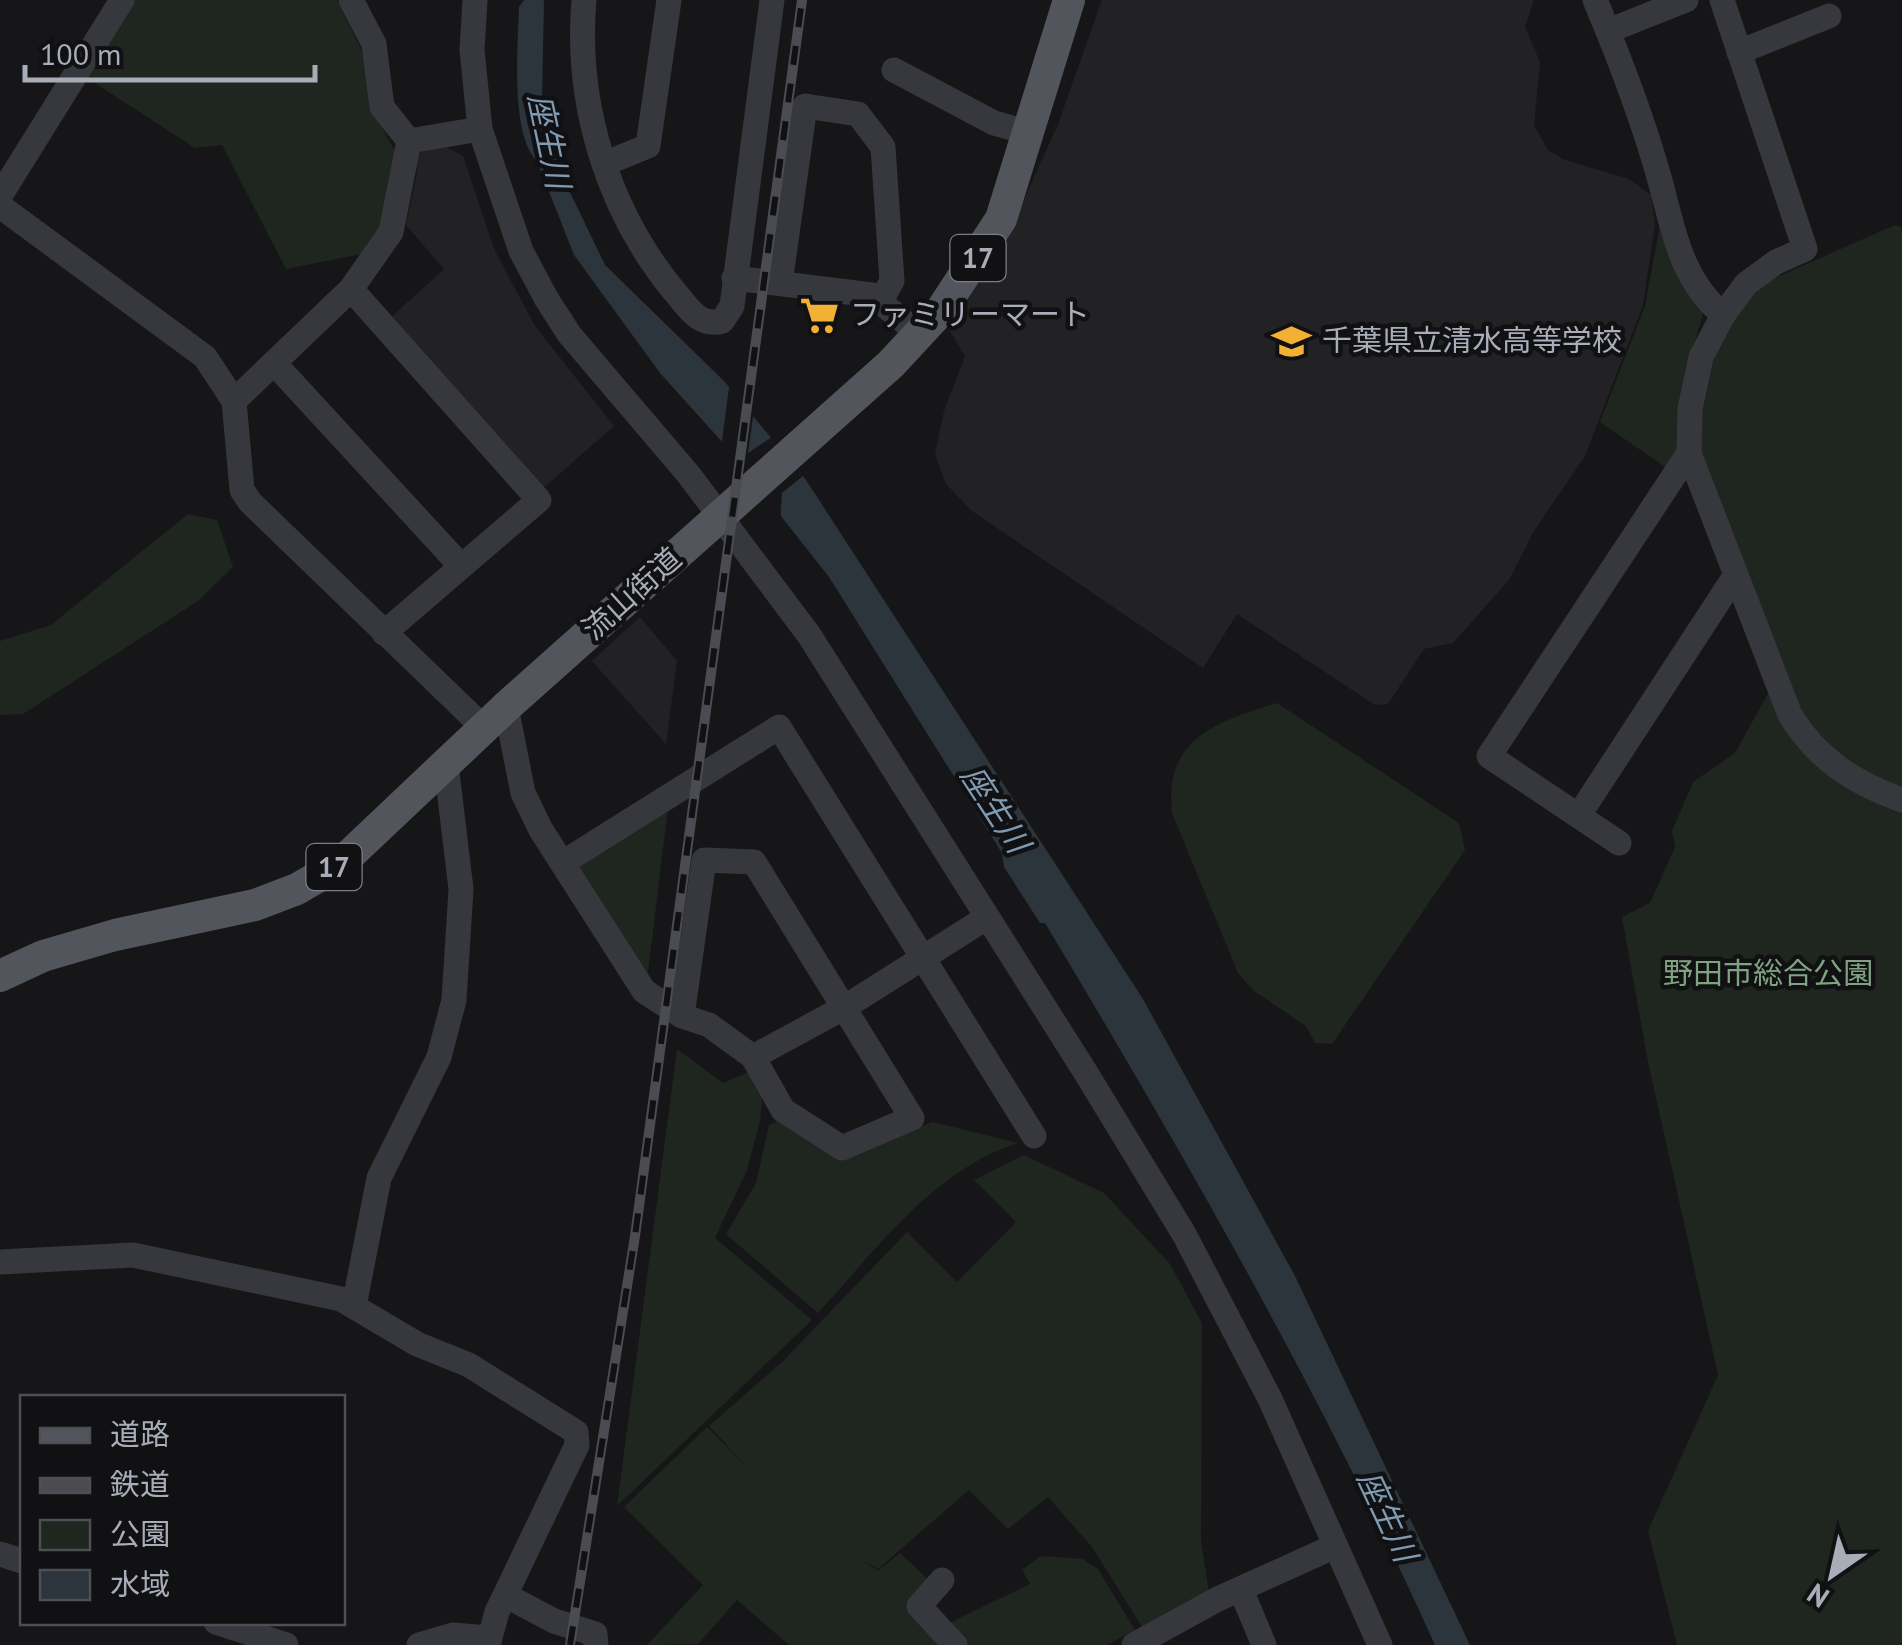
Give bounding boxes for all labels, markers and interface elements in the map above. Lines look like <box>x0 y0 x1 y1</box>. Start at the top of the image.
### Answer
scale bar <box>25 20 315 82</box>
text: 100 m <box>40 34 121 73</box>
water label: 座生川 <box>519 89 581 195</box>
road number: 17 <box>950 235 1006 281</box>
supermarket icon: ファミリーマート <box>799 294 841 336</box>
place label: ファミリーマート <box>850 294 1090 333</box>
school or university icon: 千葉県立清水高等学校 <box>1271 320 1313 362</box>
place label: 千葉県立清水高等学校 <box>1322 320 1622 359</box>
street label: 流山街道 <box>573 538 689 648</box>
water label: 座生川 <box>952 757 1041 863</box>
road number: 17 <box>306 844 362 890</box>
park label: 野田市総合公園 <box>1663 953 1873 992</box>
legend <box>20 1395 345 1625</box>
text: 道路 <box>110 1414 170 1453</box>
water label: 座生川 <box>1349 1463 1428 1571</box>
text: 鉄道 <box>110 1464 170 1503</box>
text: 公園 <box>110 1514 170 1553</box>
north arrow <box>1782 1525 1882 1625</box>
text: 水域 <box>110 1564 170 1603</box>
text: N <box>1800 1576 1836 1617</box>

